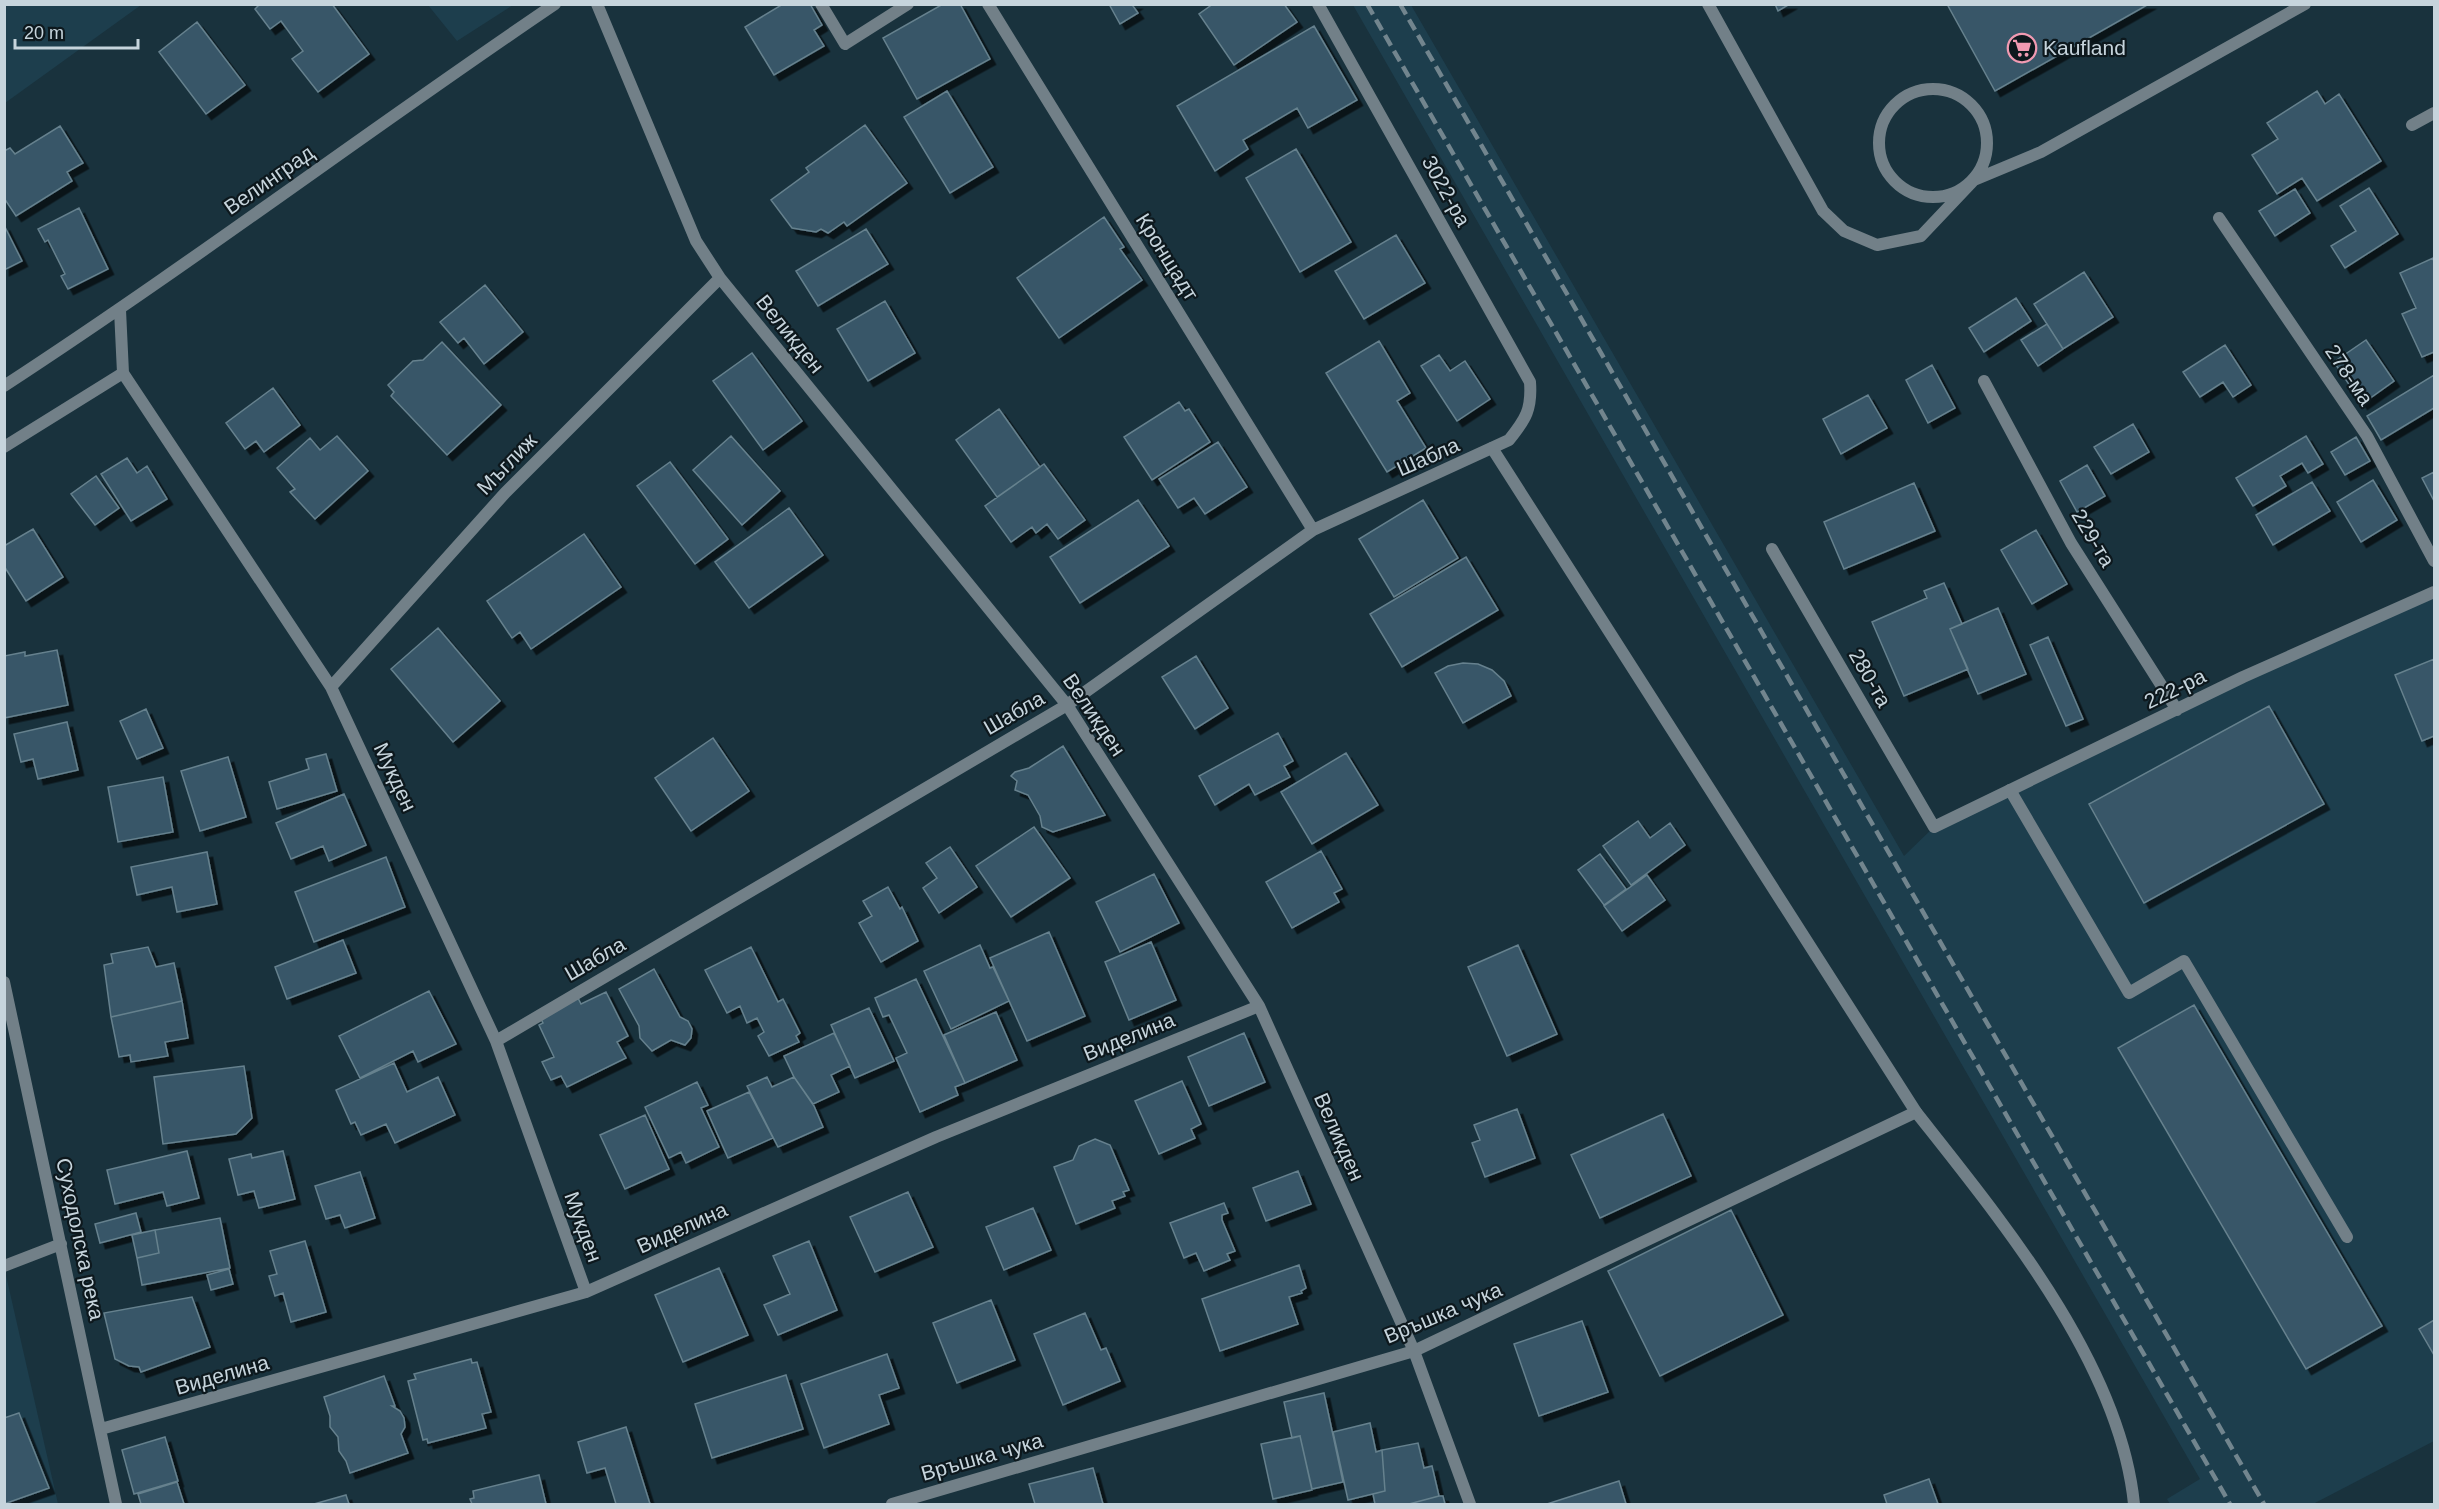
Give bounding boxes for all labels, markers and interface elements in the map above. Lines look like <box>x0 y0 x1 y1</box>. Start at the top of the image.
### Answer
scale bar <box>15 12 138 50</box>
text: 20 m <box>24 23 64 43</box>
supermarket icon: Kaufland <box>2006 32 2038 64</box>
place label: Kaufland <box>2043 36 2126 59</box>
street label: Велинград <box>220 140 318 219</box>
street label: 3022-ра <box>1418 151 1475 230</box>
street label: Кронщадт <box>1132 209 1203 305</box>
street label: Великден <box>752 290 829 377</box>
street label: 278-ма <box>2321 340 2378 410</box>
street label: Мъглиж <box>472 428 541 499</box>
street label: Шабла <box>1393 432 1463 480</box>
street label: 229-та <box>2067 505 2120 571</box>
street label: 280-та <box>1845 645 1896 711</box>
street label: 222-ра <box>2140 664 2209 713</box>
street label: Великден <box>1059 669 1130 760</box>
street label: Шабла <box>979 686 1048 739</box>
street label: Мукден <box>370 739 421 815</box>
street label: Шабла <box>560 932 629 985</box>
street label: Виделина <box>1080 1008 1178 1065</box>
street label: Великден <box>1310 1089 1369 1184</box>
street label: Суходолска река <box>52 1156 109 1322</box>
street label: Мукден <box>560 1189 607 1265</box>
street label: Виделина <box>633 1197 731 1258</box>
street label: Връшка чука <box>1381 1277 1505 1348</box>
street label: Виделина <box>172 1350 272 1399</box>
street label: Връшка чука <box>918 1428 1046 1485</box>

